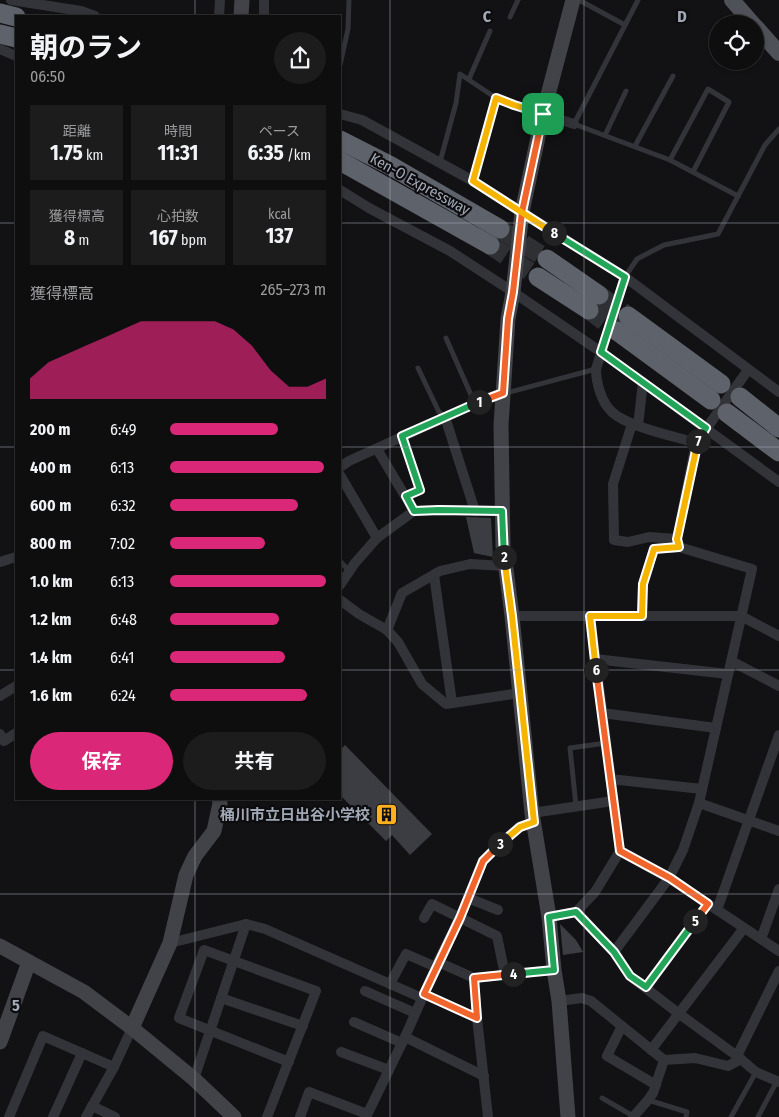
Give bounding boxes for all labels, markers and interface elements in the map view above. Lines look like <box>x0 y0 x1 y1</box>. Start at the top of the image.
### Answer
text: C <box>483 7 492 26</box>
text: D <box>677 7 687 26</box>
map controls <box>709 15 764 70</box>
button: locate <box>709 15 764 70</box>
text: 朝のラン <box>30 31 142 64</box>
button: share <box>274 32 326 84</box>
text: 06:50 <box>30 67 65 86</box>
pin <box>522 93 564 135</box>
icon: arrive <box>529 100 557 128</box>
text: 距離 <box>63 123 91 140</box>
text: 時間 <box>164 123 192 140</box>
text: ペース <box>259 123 300 140</box>
text: 1.75 <box>50 140 83 166</box>
text: 11:31 <box>158 140 198 166</box>
text: 6:35 <box>248 140 284 166</box>
text: km <box>83 147 103 164</box>
text: /km <box>284 147 311 164</box>
street label: Ken-O Expressway <box>367 149 473 219</box>
text: kcal <box>268 206 291 223</box>
text: 獲得標高 <box>49 208 105 225</box>
text: 心拍数 <box>157 208 199 225</box>
pin: 8 <box>542 220 566 246</box>
text: 137 <box>265 223 293 249</box>
text: 8 <box>64 225 75 251</box>
text: 167 <box>149 225 178 251</box>
text: 8 <box>551 225 558 242</box>
text: m <box>75 232 89 249</box>
text: bpm <box>178 232 207 249</box>
text: 265–273 m <box>261 280 326 299</box>
text: 獲得標高 <box>30 284 94 303</box>
pin: 1 <box>466 390 492 414</box>
text: 1 <box>477 394 482 411</box>
text: 200 m <box>30 420 70 439</box>
text: 6:49 <box>110 420 136 439</box>
pin: 7 <box>686 428 710 454</box>
text: 7 <box>696 433 701 450</box>
text: 400 m <box>30 458 71 477</box>
text: 6:13 <box>110 458 134 477</box>
text: 600 m <box>30 496 71 515</box>
text: 6:32 <box>110 496 136 515</box>
text: 800 m <box>30 534 71 553</box>
text: 7:02 <box>110 534 135 553</box>
pin: 2 <box>492 544 516 570</box>
text: 2 <box>501 549 508 566</box>
text: 1.0 km <box>30 572 73 591</box>
text: 6:13 <box>110 572 134 591</box>
text: 1.2 km <box>30 610 72 629</box>
text: 6:48 <box>110 610 137 629</box>
text: 1.4 km <box>30 648 72 667</box>
text: 6:41 <box>110 648 134 667</box>
pin: 6 <box>584 658 608 682</box>
text: 6 <box>593 662 600 679</box>
text: 1.6 km <box>30 686 72 705</box>
text: 6:24 <box>110 686 136 705</box>
button: 保存 <box>30 732 173 790</box>
button: 共有 <box>183 732 326 790</box>
building icon: 桶川市立日出谷小学校 <box>374 803 398 827</box>
place label: 桶川市立日出谷小学校 <box>220 806 370 824</box>
pin: 3 <box>488 832 512 856</box>
text: 3 <box>497 836 504 853</box>
pin: 5 <box>682 908 708 934</box>
text: 5 <box>692 913 699 930</box>
pin: 4 <box>500 962 526 986</box>
text: 4 <box>510 966 517 983</box>
text: 5 <box>12 996 20 1015</box>

